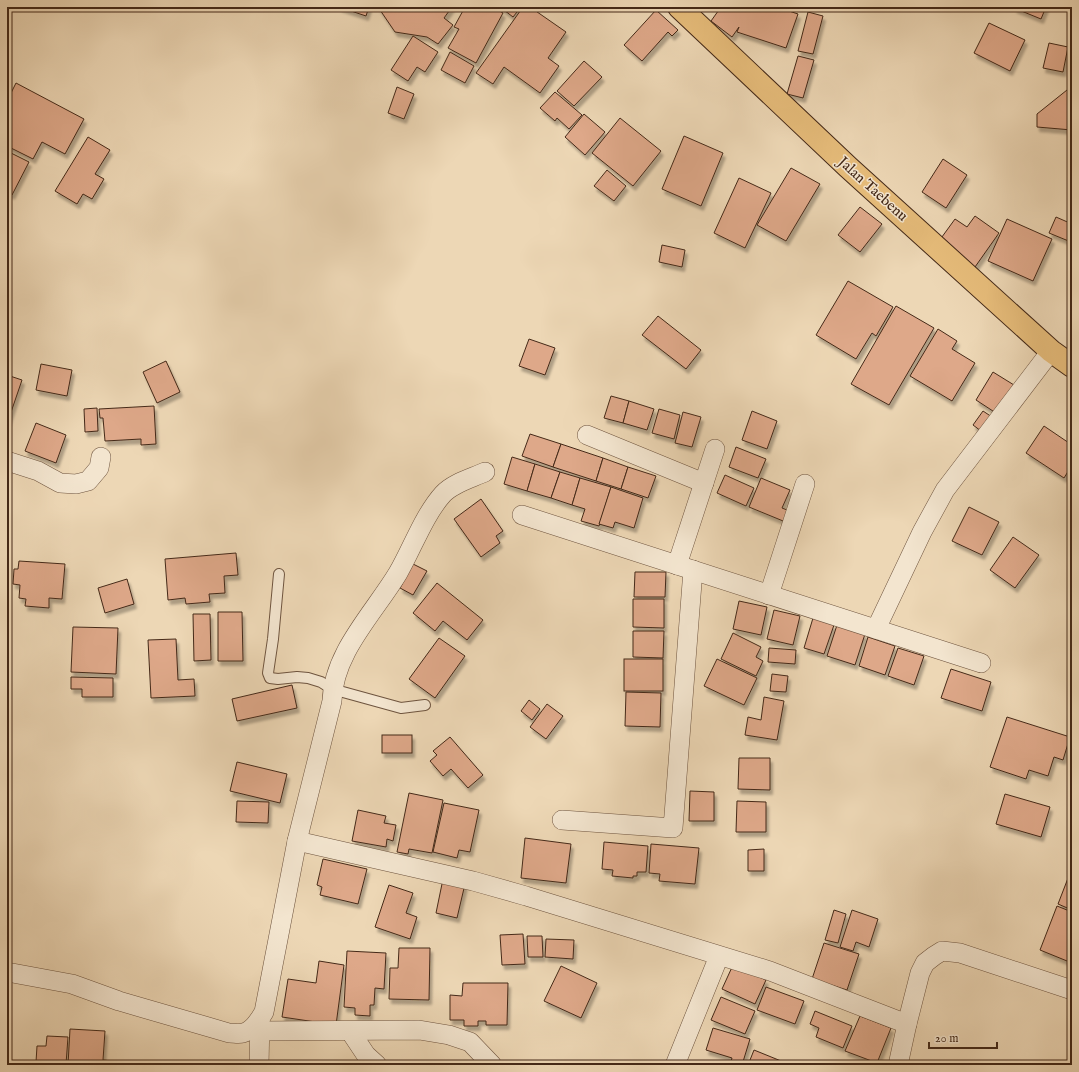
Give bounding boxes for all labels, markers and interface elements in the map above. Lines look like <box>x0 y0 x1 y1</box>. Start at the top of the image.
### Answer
street label: Jalan Taebenu <box>833 151 912 226</box>
scale bar <box>929 1024 997 1050</box>
text: 20 m <box>935 1031 958 1046</box>

